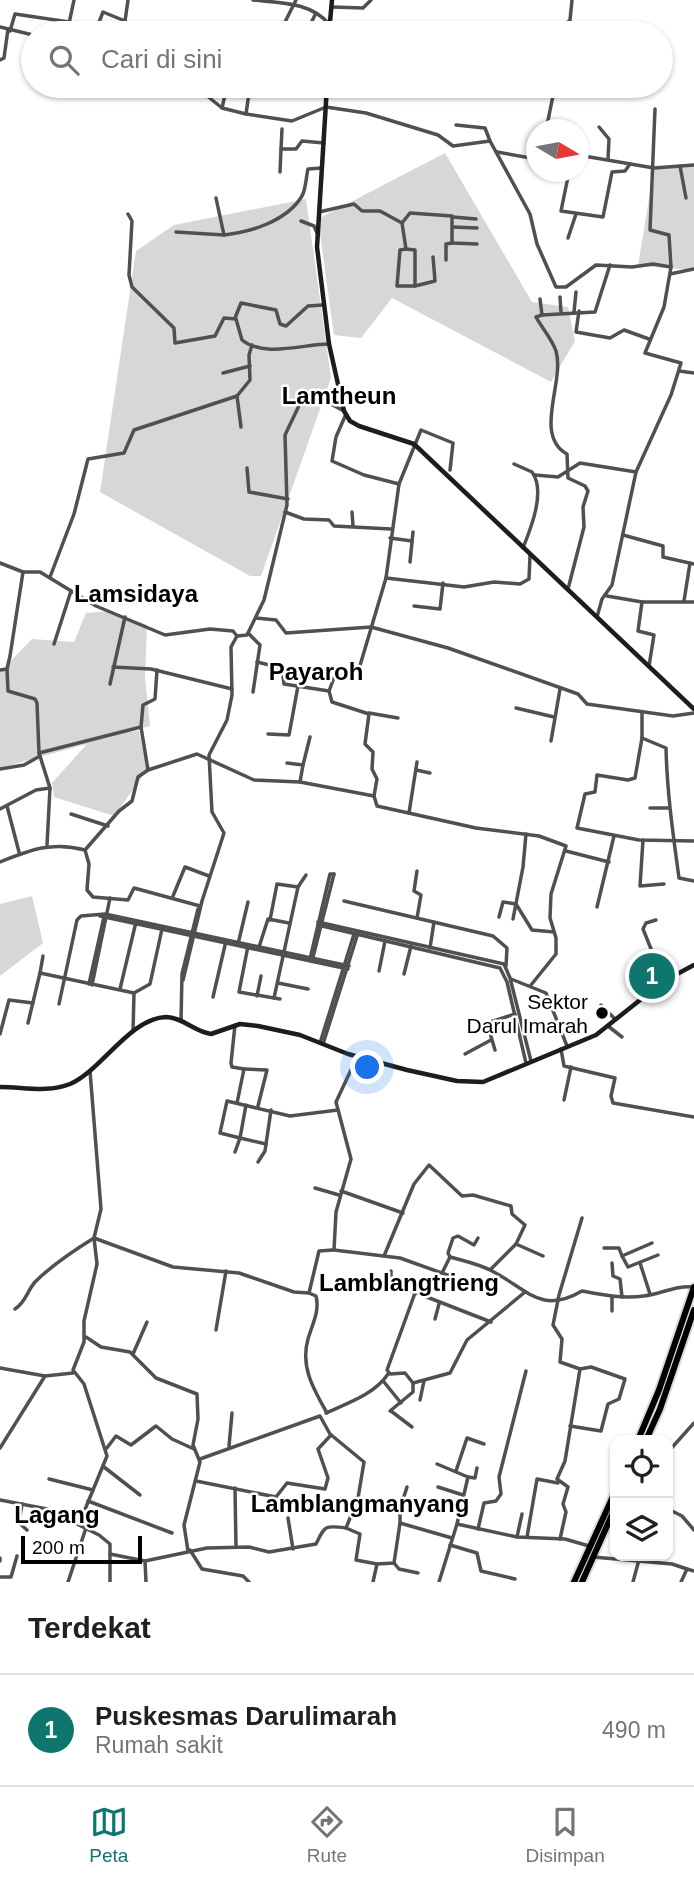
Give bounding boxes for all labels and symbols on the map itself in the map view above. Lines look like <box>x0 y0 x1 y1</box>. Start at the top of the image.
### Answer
north arrow <box>526 119 589 182</box>
district label: Lamtheun <box>282 382 396 409</box>
district label: Lamsidaya <box>74 580 199 607</box>
district label: Payaroh <box>269 658 363 685</box>
pin: 1 <box>629 950 675 1002</box>
place label: Sektor Darul Imarah <box>467 990 588 1037</box>
marker: Sektor Darul Imarah <box>594 1005 610 1021</box>
your location <box>350 1050 384 1084</box>
district label: Lamblangtrieng <box>319 1269 499 1296</box>
district label: Lamblangmanyang <box>251 1490 469 1517</box>
district label: Lagang <box>14 1501 100 1528</box>
scale bar <box>21 1533 142 1565</box>

